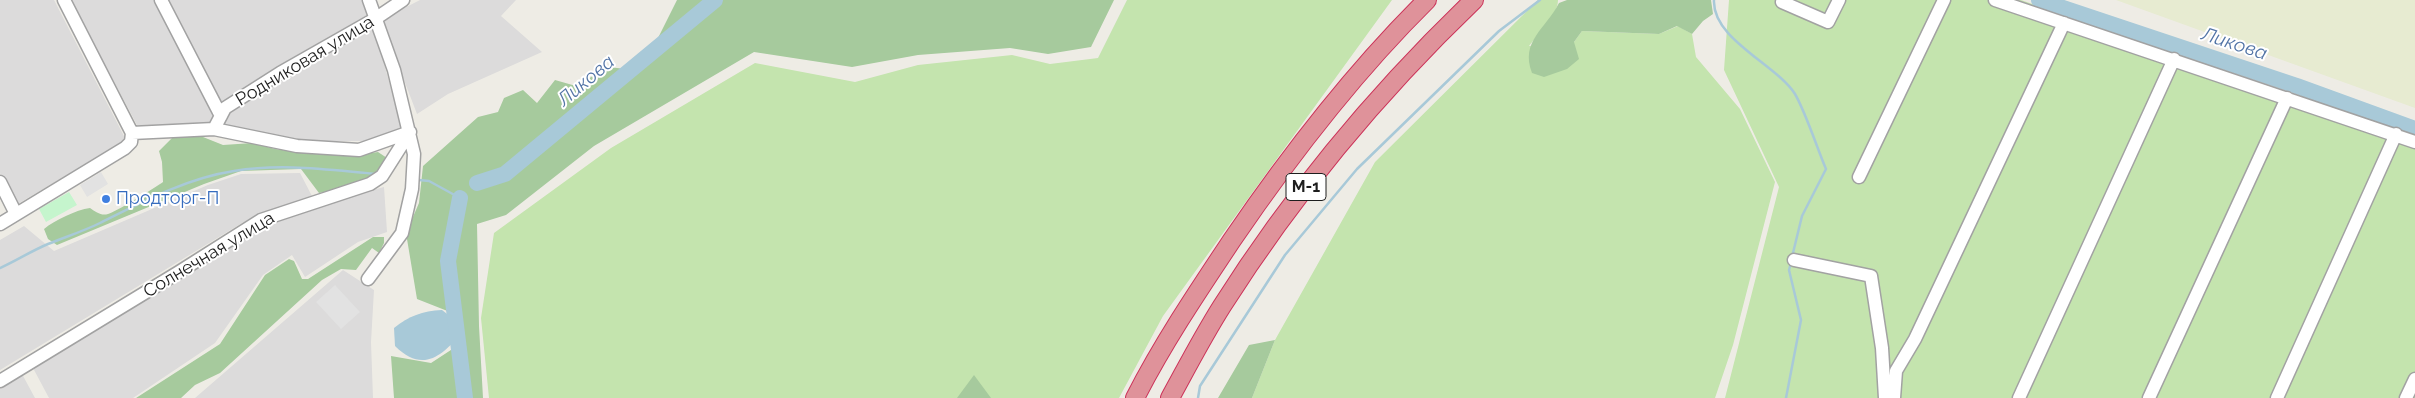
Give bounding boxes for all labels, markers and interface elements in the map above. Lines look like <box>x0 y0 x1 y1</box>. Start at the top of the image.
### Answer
street label: Родниковая улица <box>232 11 378 111</box>
water label: Ликова <box>2198 23 2270 65</box>
water label: Ликова <box>553 50 619 112</box>
road number: М-1 <box>1286 173 1326 200</box>
place label: Продторг-П <box>116 188 219 210</box>
marker: Продторг-П <box>100 193 112 205</box>
street label: Солнечная улица <box>140 207 278 303</box>

